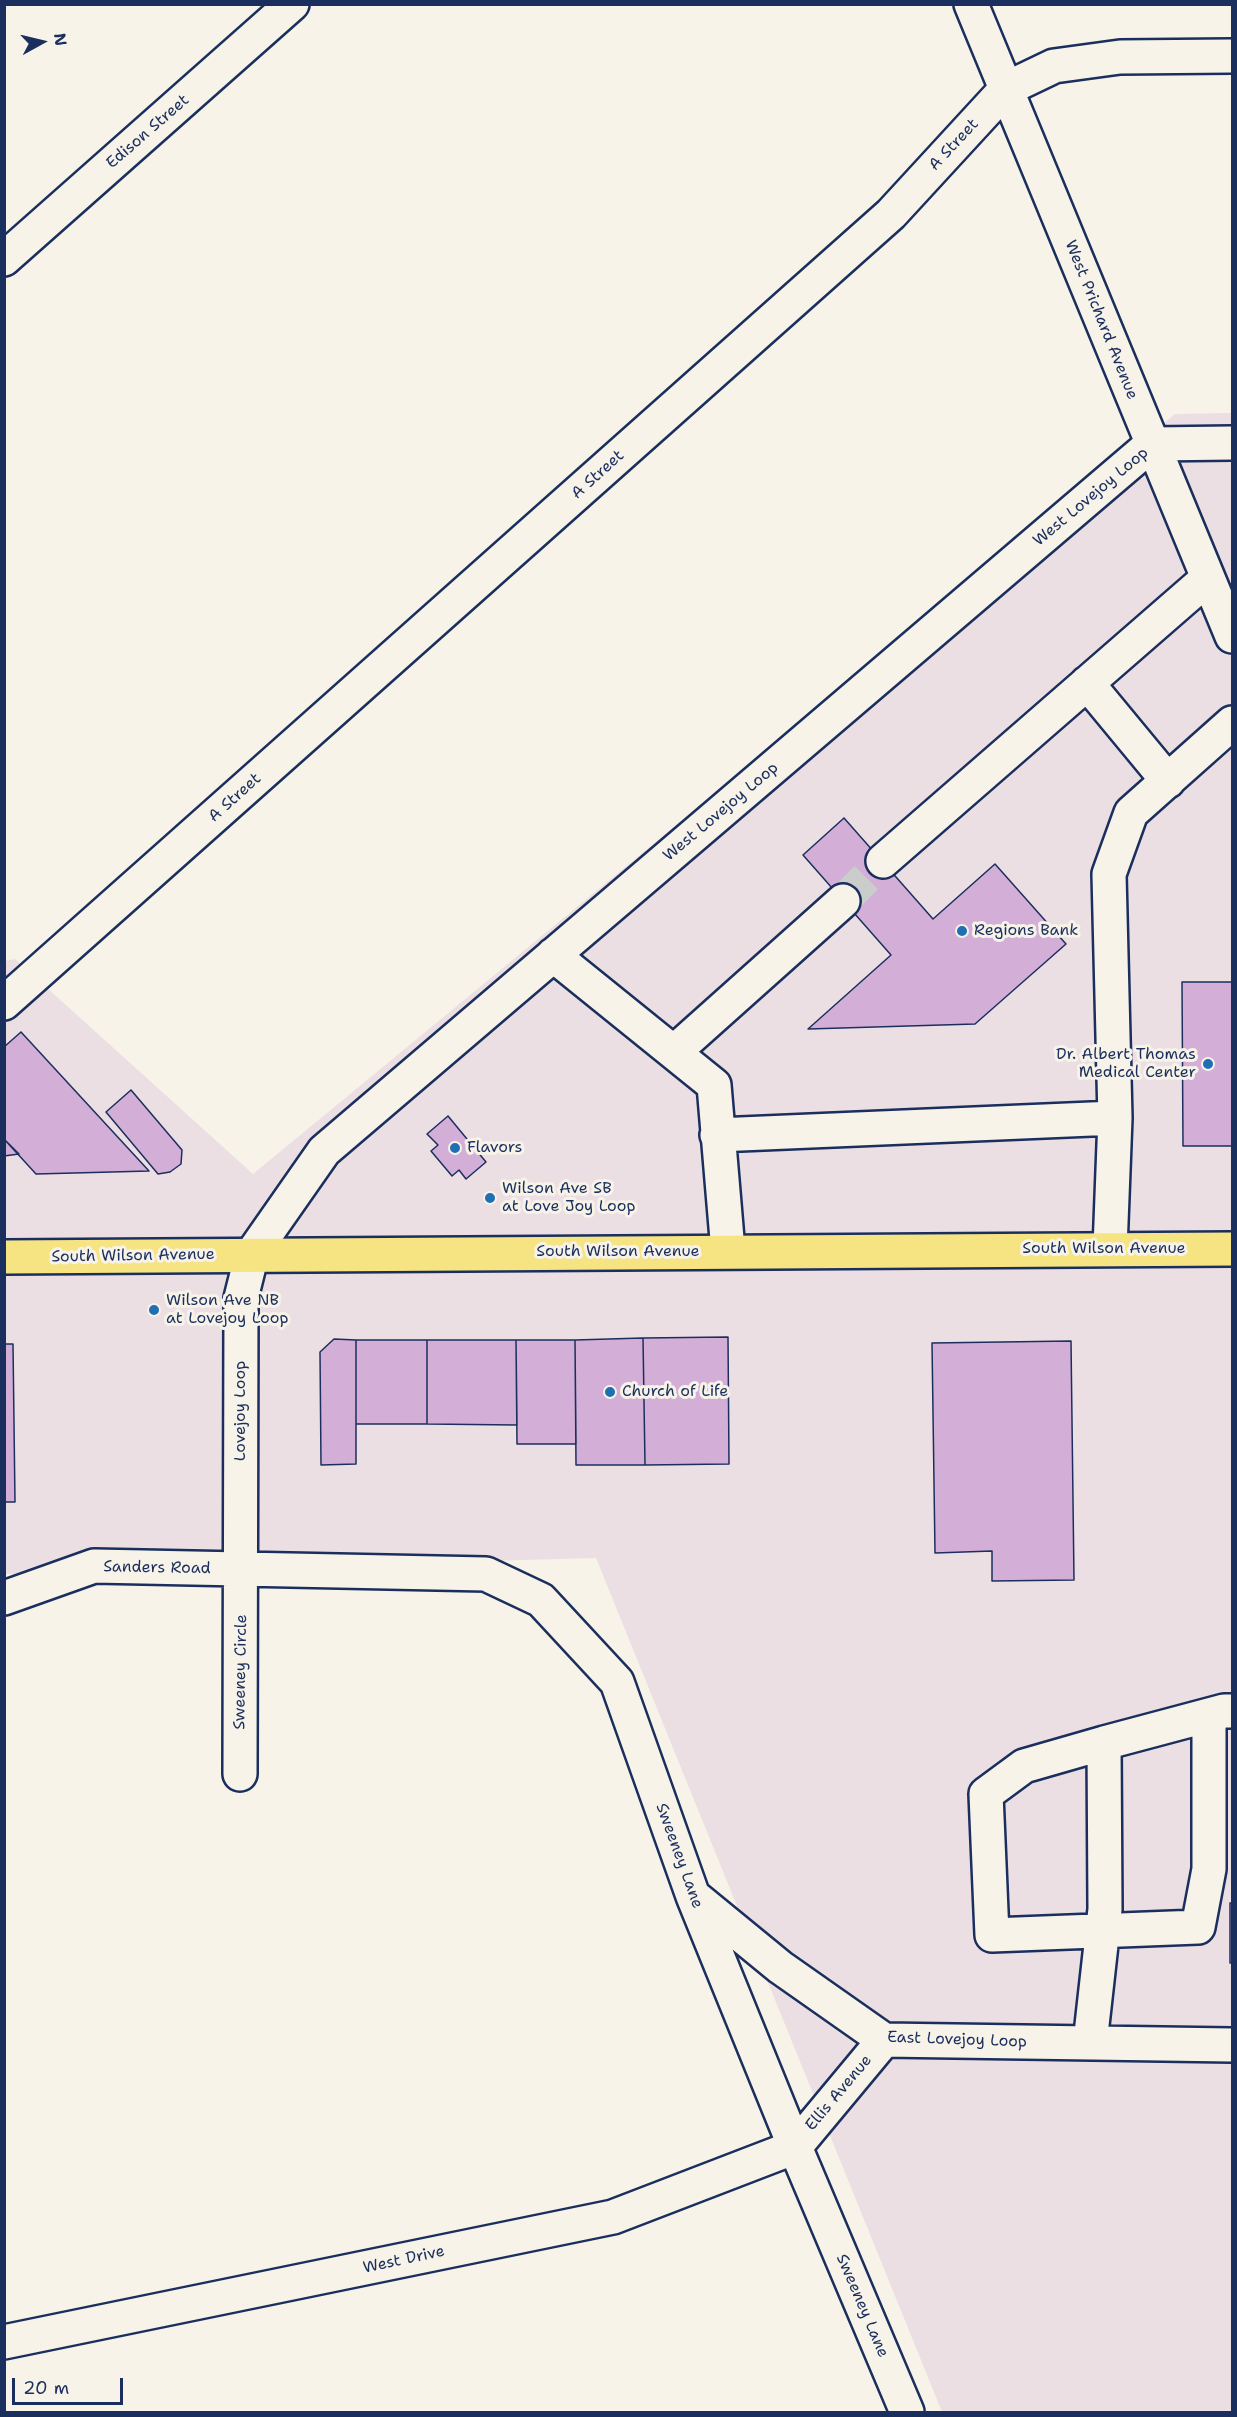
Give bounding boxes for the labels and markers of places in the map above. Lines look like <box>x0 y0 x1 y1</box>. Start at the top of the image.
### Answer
place label: Regions Bank <box>974 921 1078 941</box>
marker: Regions Bank <box>955 924 969 938</box>
place label: Dr. Albert Thomas Medical Center <box>1056 1045 1196 1083</box>
marker: Dr. Albert Thomas Medical Center <box>1201 1057 1215 1071</box>
place label: Flavors <box>467 1138 523 1158</box>
marker: Flavors <box>448 1141 462 1155</box>
place label: Wilson Ave SB at Love Joy Loop <box>502 1179 635 1217</box>
marker: Wilson Ave SB at Love Joy Loop <box>483 1191 497 1205</box>
place label: Wilson Ave NB at Lovejoy Loop <box>166 1291 289 1329</box>
marker: Wilson Ave NB at Lovejoy Loop <box>147 1303 161 1317</box>
place label: Church of Life <box>622 1382 728 1402</box>
marker: Church of Life <box>603 1385 617 1399</box>

